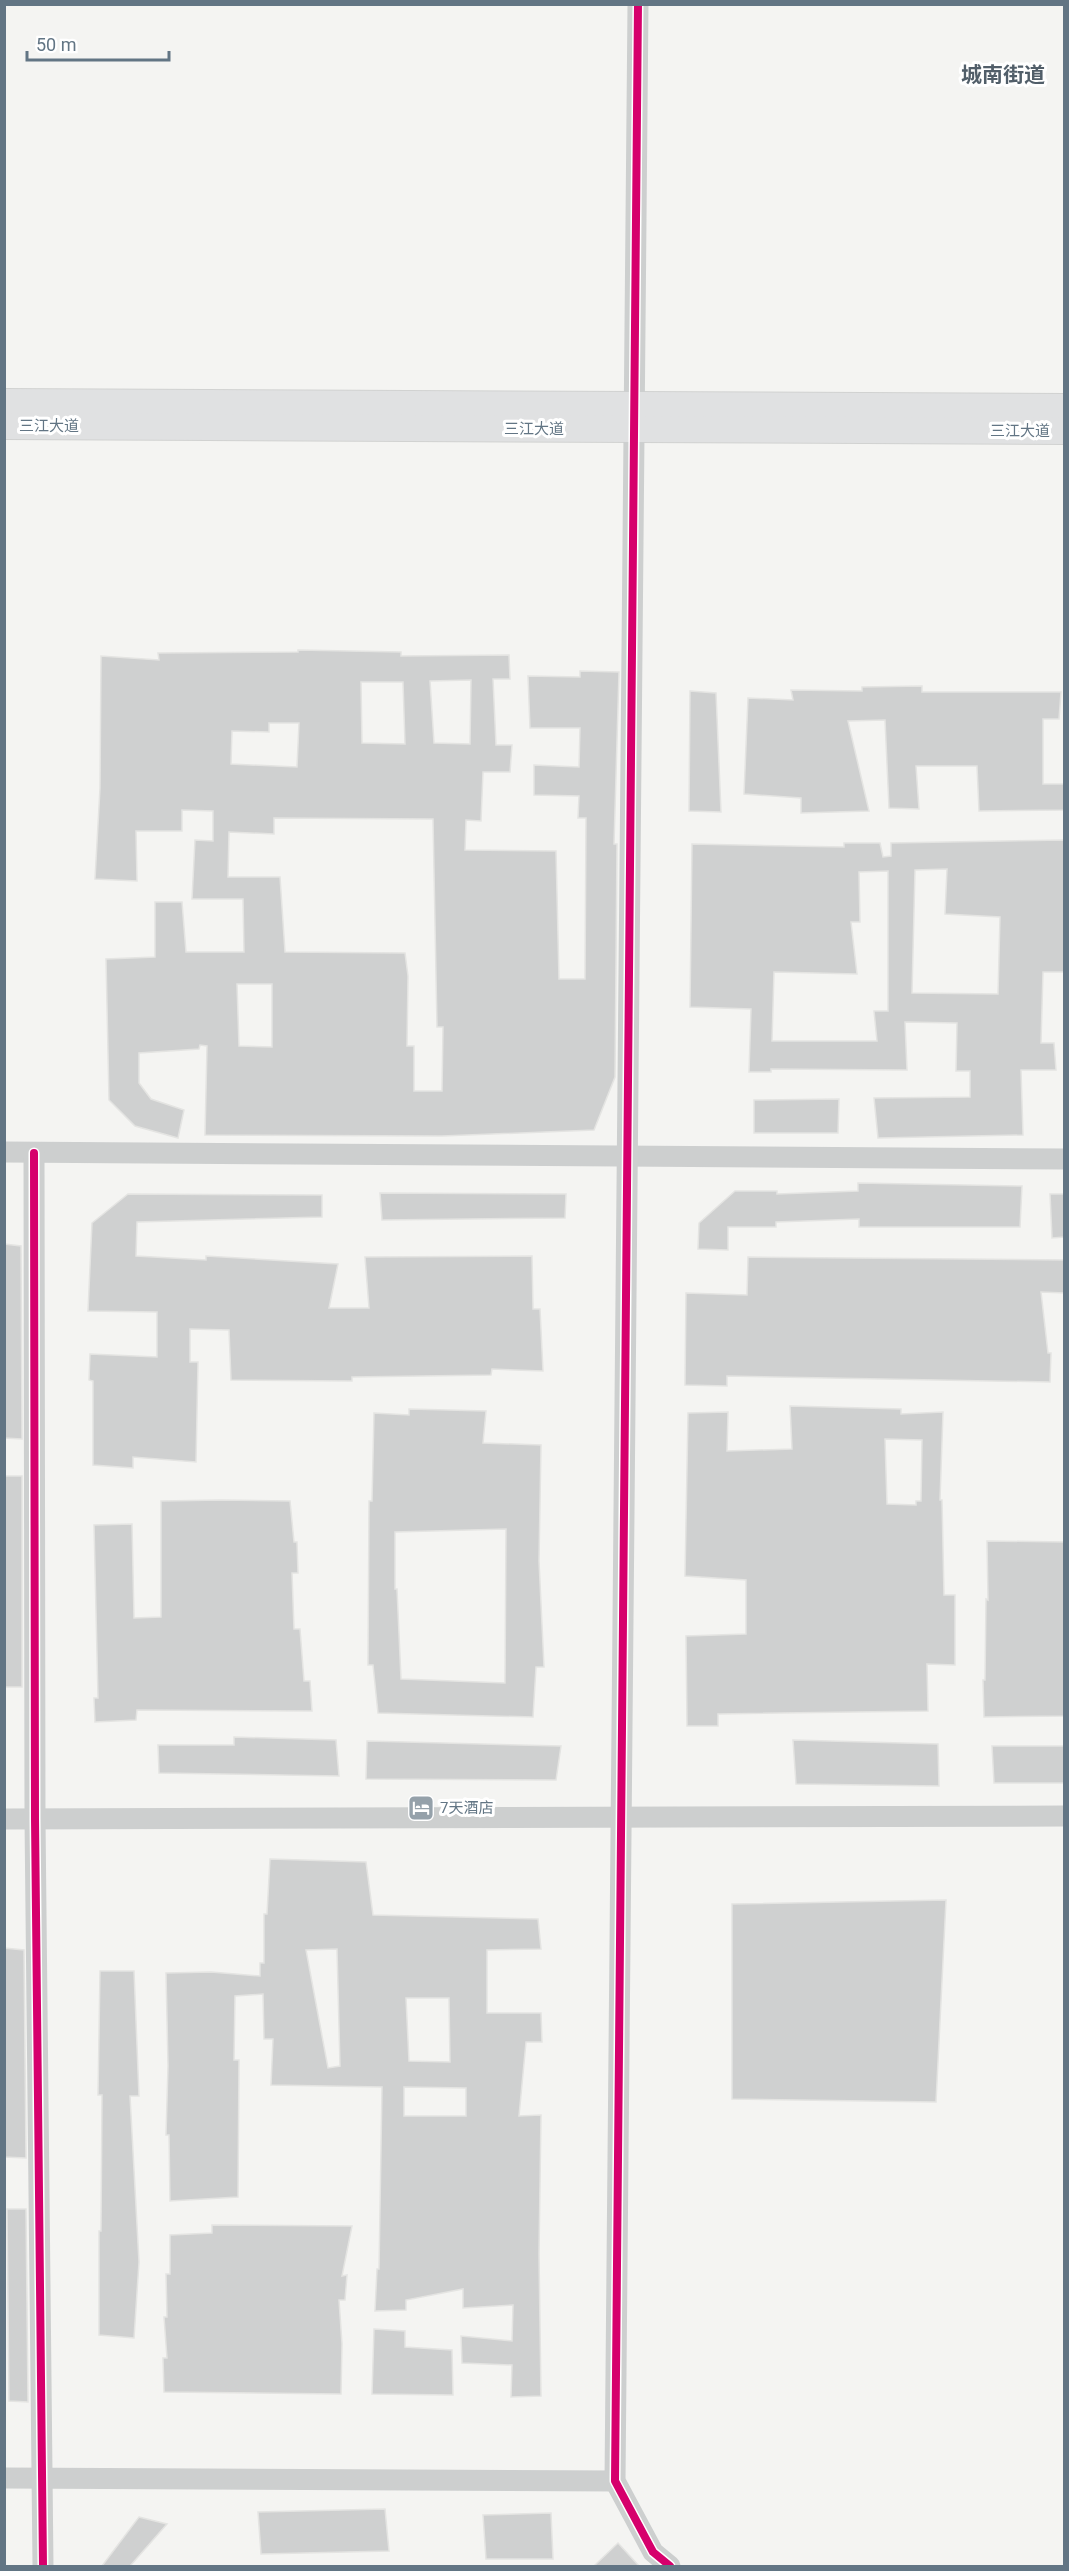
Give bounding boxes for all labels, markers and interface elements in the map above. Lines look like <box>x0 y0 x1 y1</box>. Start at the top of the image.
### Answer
scale bar <box>27 24 170 62</box>
text: 50 m <box>36 34 76 55</box>
district label: 城南街道 <box>961 63 1045 87</box>
street label: 三江大道 <box>19 417 79 435</box>
street label: 三江大道 <box>504 420 564 438</box>
street label: 三江大道 <box>990 422 1050 440</box>
hotel icon: 7天酒店 <box>406 1793 436 1823</box>
place label: 7天酒店 <box>440 1799 493 1817</box>

